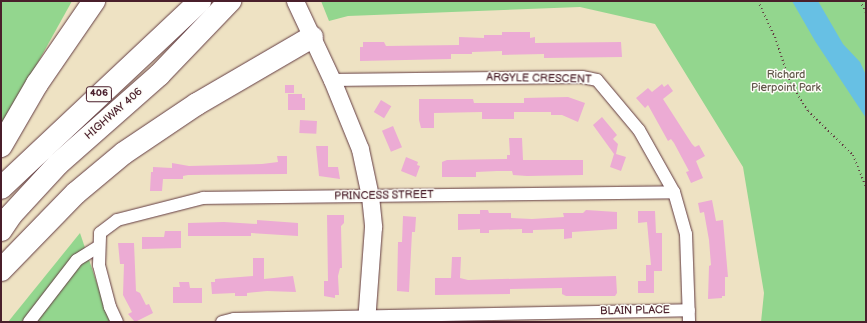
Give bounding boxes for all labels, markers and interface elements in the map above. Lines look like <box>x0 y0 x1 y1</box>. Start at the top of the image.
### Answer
park label: Richard Pierpoint Park <box>751 69 821 95</box>
street label: ARGYLE CRESCENT <box>486 71 592 87</box>
street label: HIGHWAY 406 <box>83 85 145 143</box>
road number: 406 <box>85 86 113 102</box>
street label: PRINCESS STREET <box>334 189 434 203</box>
street label: BLAIN PLACE <box>600 304 670 318</box>

